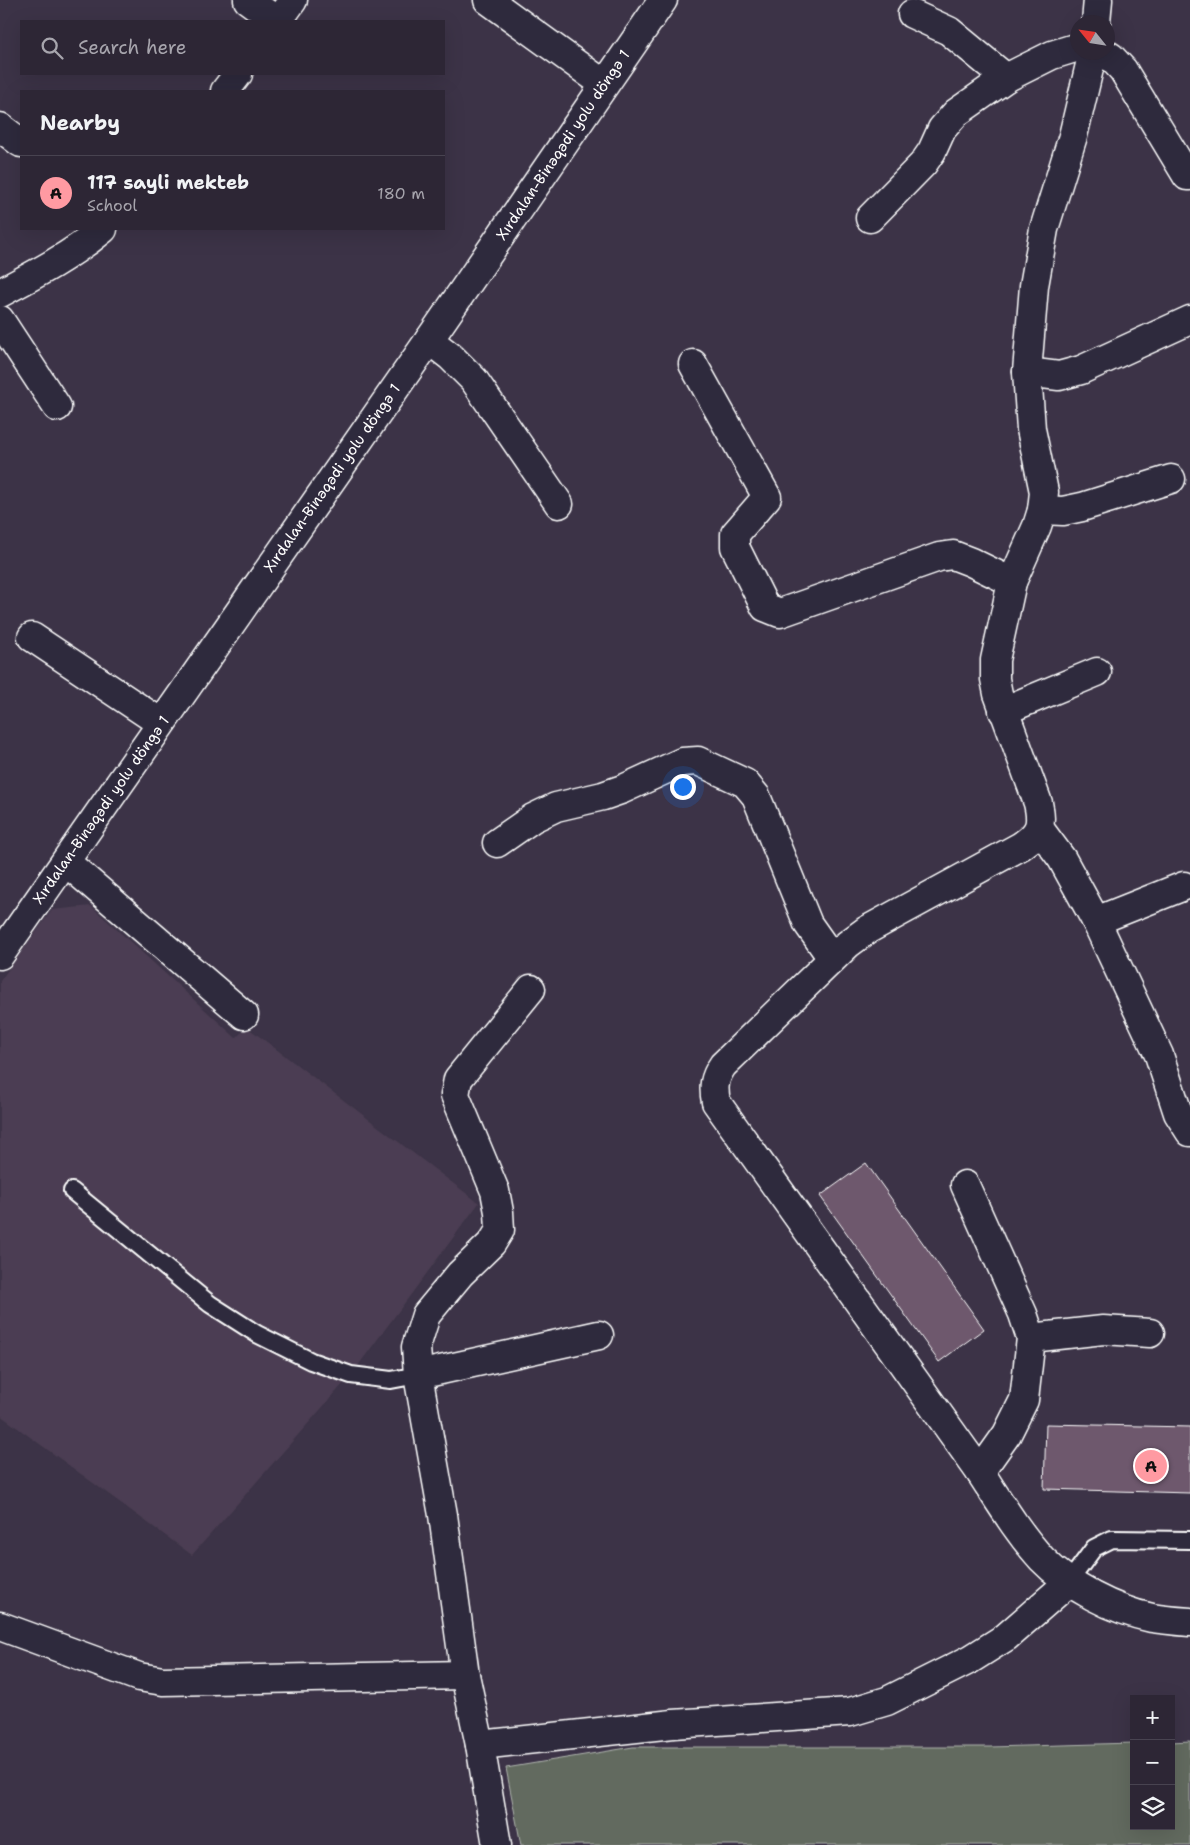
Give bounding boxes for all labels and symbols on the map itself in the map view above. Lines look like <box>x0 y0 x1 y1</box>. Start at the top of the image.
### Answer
north arrow <box>1070 15 1115 60</box>
street label: Xırdalan-Binəqədi yolu döngə 1 <box>492 46 634 244</box>
street label: Xırdalan-Binəqədi yolu döngə 1 <box>259 380 405 576</box>
street label: Xırdalan-Binəqədi yolu döngə 1 <box>28 712 174 908</box>
your location <box>670 774 696 800</box>
pin: A <box>1135 1447 1167 1485</box>

